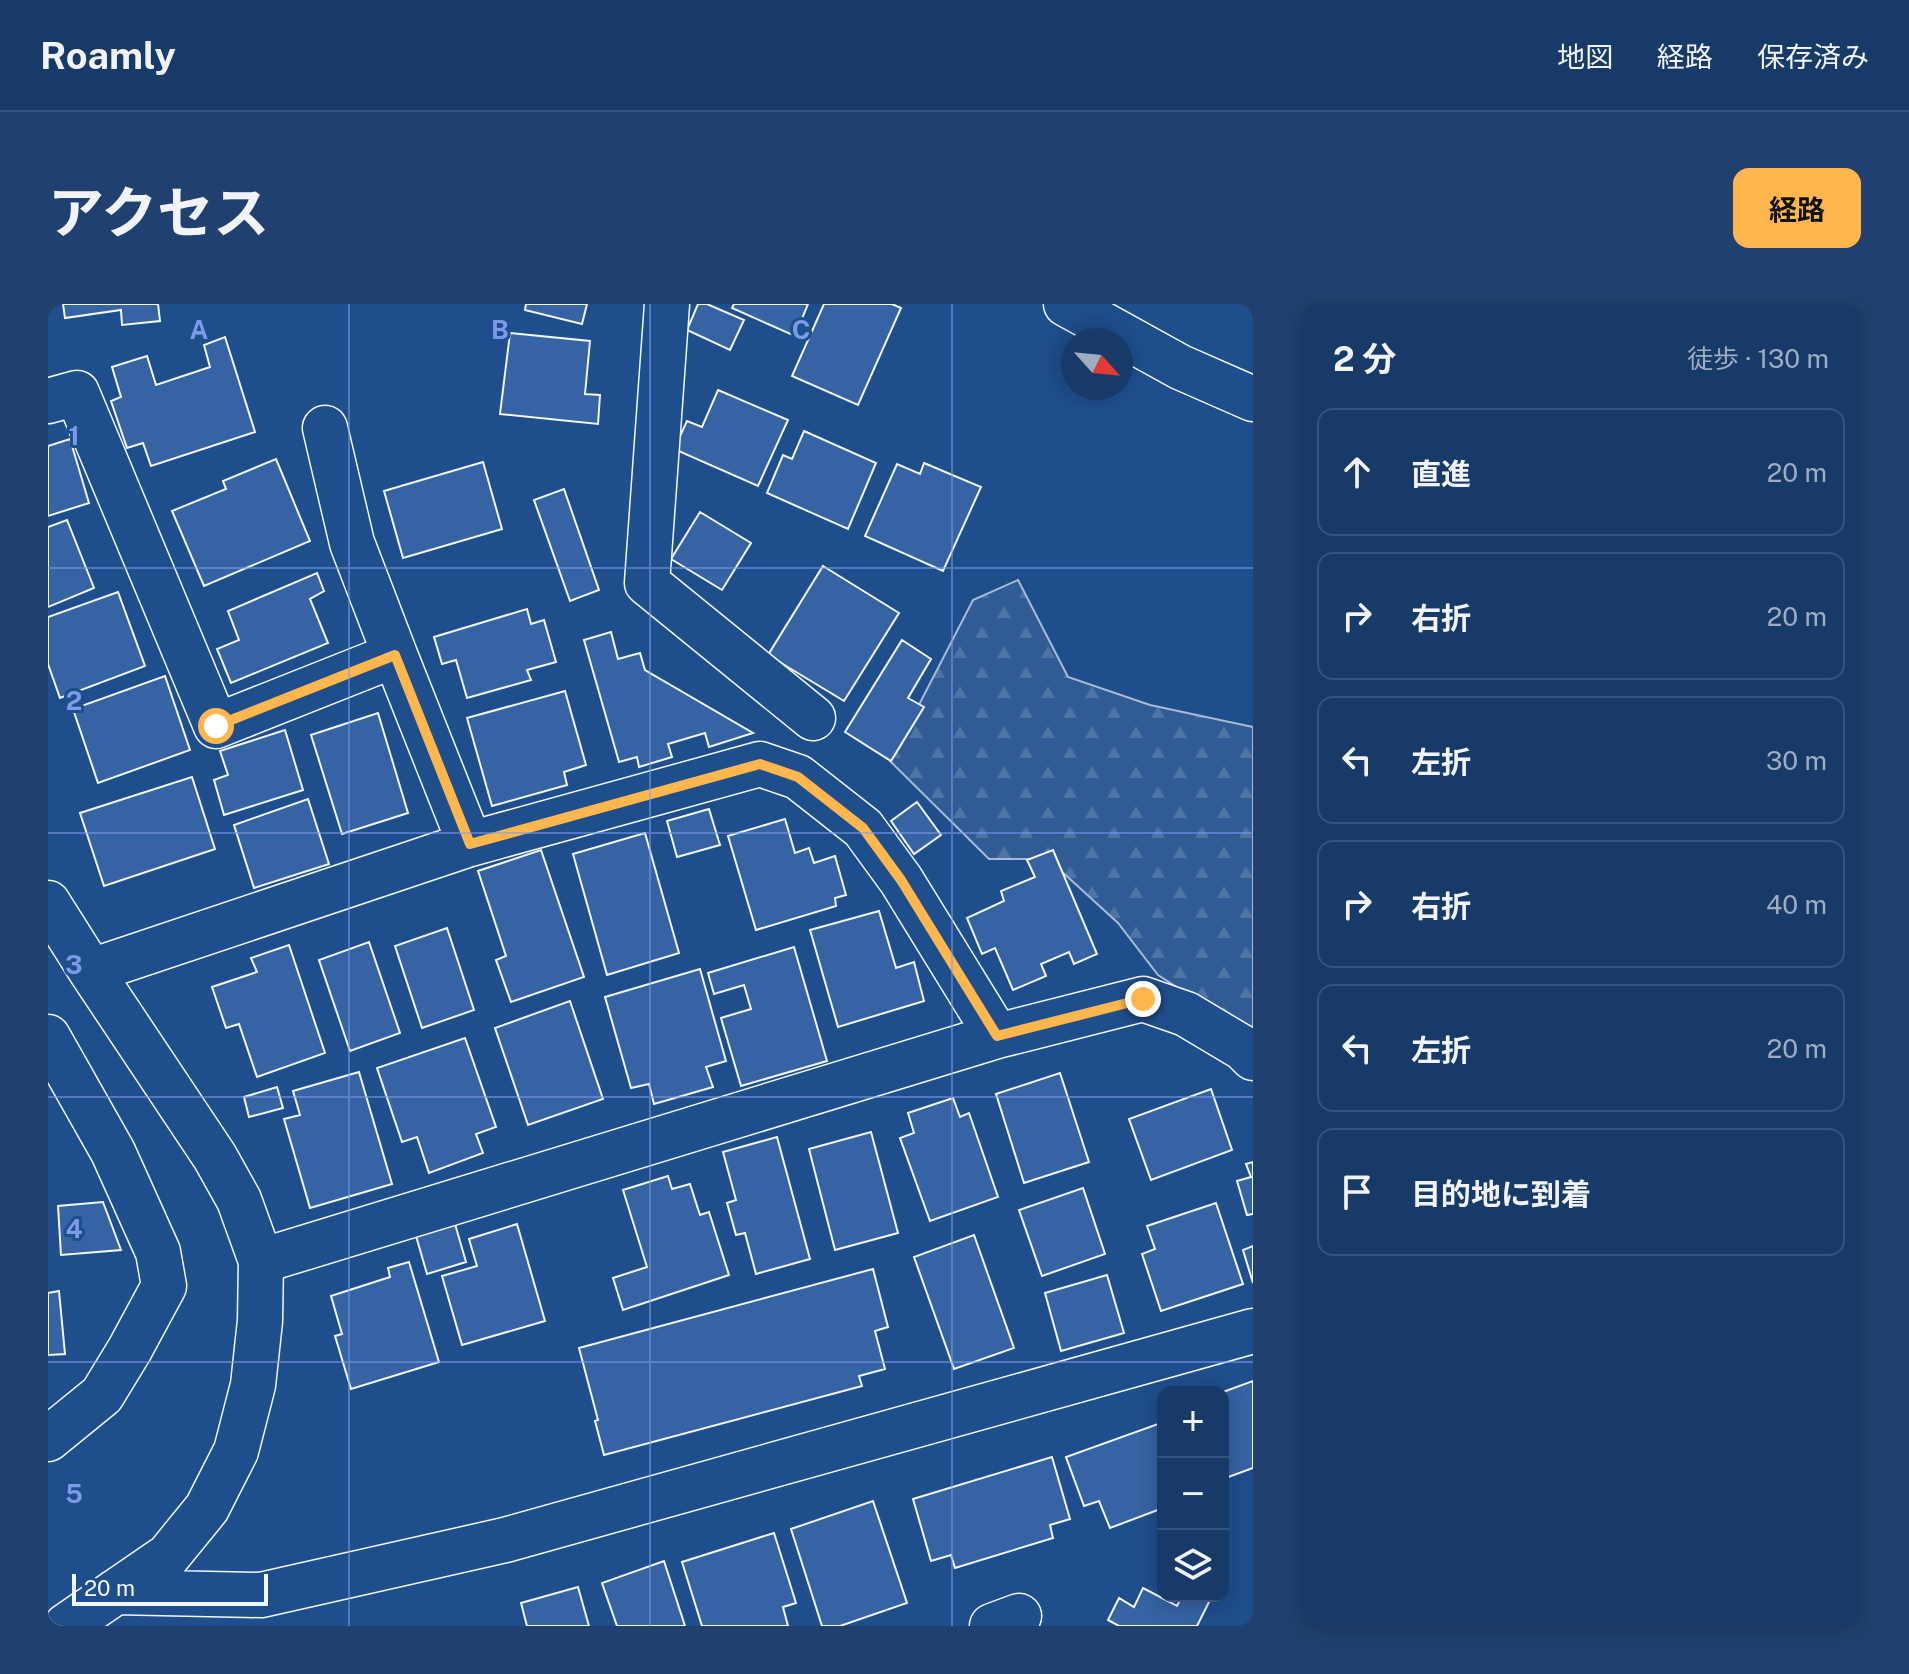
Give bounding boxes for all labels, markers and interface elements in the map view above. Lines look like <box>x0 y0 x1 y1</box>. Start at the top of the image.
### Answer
text: Roamly <box>40 33 176 78</box>
text: 地図 <box>1557 40 1613 73</box>
text: 経路 <box>1657 40 1713 73</box>
text: 保存済み <box>1757 40 1869 73</box>
button: 経路 <box>1733 168 1861 248</box>
text: アクセス <box>48 180 269 246</box>
text: A <box>190 314 209 345</box>
text: B <box>491 314 509 345</box>
text: C <box>792 314 810 345</box>
north arrow <box>1061 328 1133 400</box>
text: 2 分 <box>1333 339 1396 379</box>
text: 徒歩 · 130 m <box>1687 343 1829 374</box>
text: 1 <box>68 420 80 451</box>
icon: ahead <box>1335 450 1379 494</box>
text: 直進 <box>1411 456 1471 492</box>
text: 20 m <box>1767 457 1827 488</box>
icon: right <box>1335 594 1379 638</box>
text: 右折 <box>1411 600 1471 636</box>
text: 20 m <box>1767 601 1827 632</box>
text: 2 <box>66 685 82 716</box>
route start <box>198 708 234 744</box>
icon: left <box>1335 738 1379 782</box>
text: 左折 <box>1411 744 1471 780</box>
text: 30 m <box>1766 745 1827 776</box>
icon: right <box>1335 882 1379 926</box>
text: 右折 <box>1411 888 1471 924</box>
text: 40 m <box>1766 889 1827 920</box>
text: 3 <box>65 949 83 980</box>
route end <box>1125 981 1161 1017</box>
icon: left <box>1335 1026 1379 1070</box>
text: 左折 <box>1411 1032 1471 1068</box>
text: 20 m <box>1767 1033 1827 1064</box>
icon: arrive <box>1335 1170 1379 1214</box>
text: 目的地に到着 <box>1411 1176 1591 1212</box>
text: 4 <box>65 1213 83 1244</box>
map controls <box>1157 1386 1229 1602</box>
button: + <box>1157 1386 1229 1458</box>
button: − <box>1157 1458 1229 1530</box>
text: 5 <box>65 1478 83 1509</box>
button: layers <box>1157 1530 1229 1602</box>
scale bar <box>72 1570 268 1606</box>
text: 20 m <box>84 1575 135 1601</box>

